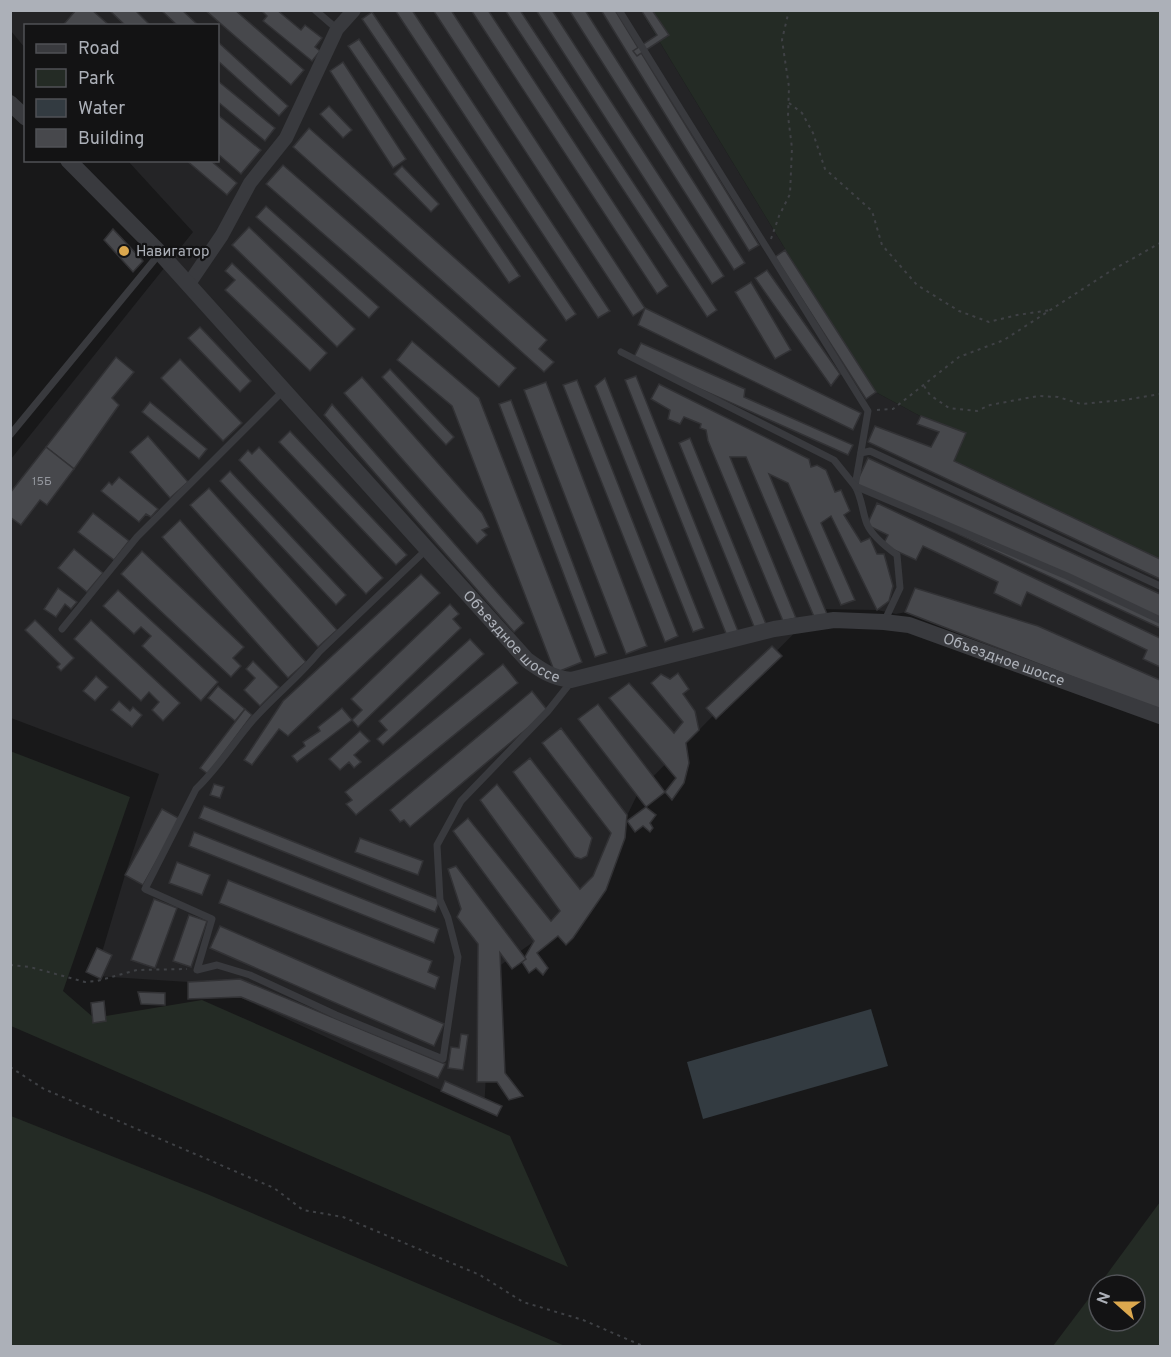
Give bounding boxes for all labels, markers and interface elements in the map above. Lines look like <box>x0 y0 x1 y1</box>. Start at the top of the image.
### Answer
legend <box>24 24 219 162</box>
text: Road <box>78 38 120 61</box>
text: Park <box>78 68 115 91</box>
text: Water <box>78 98 125 121</box>
text: Building <box>78 128 144 151</box>
place label: Навигатор <box>136 243 209 262</box>
marker: Навигатор <box>117 244 131 258</box>
house number: 15Б <box>32 474 52 490</box>
street label: Объездное шоссе <box>458 587 562 688</box>
street label: Объездное шоссе <box>940 630 1067 692</box>
north arrow <box>1087 1273 1147 1333</box>
text: N <box>1093 1289 1116 1307</box>

